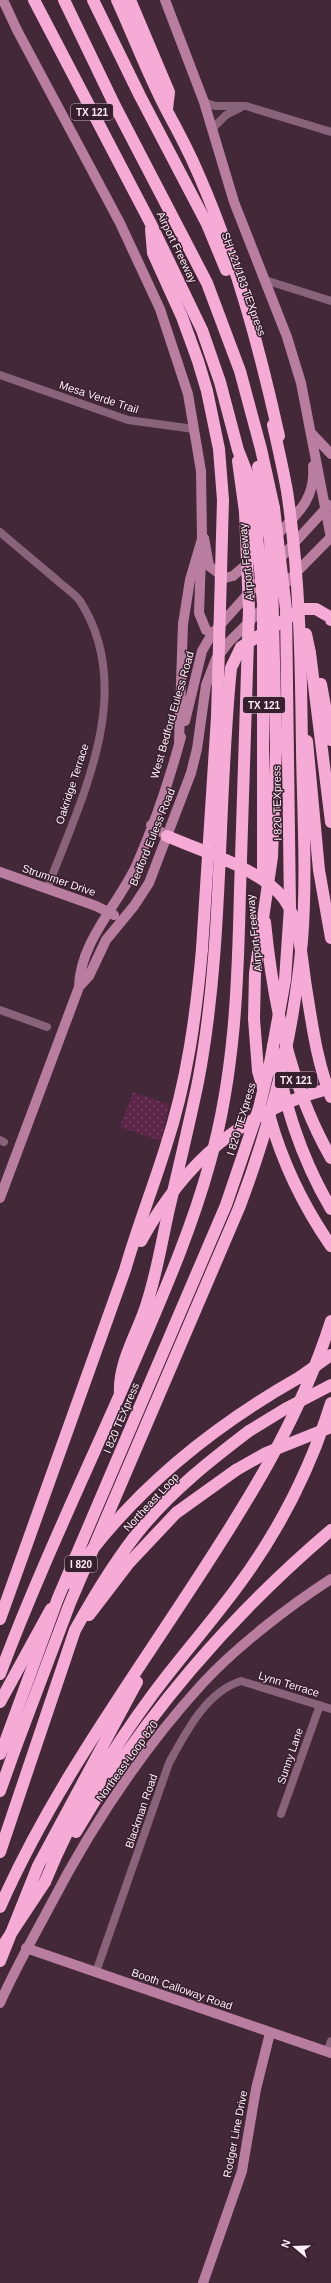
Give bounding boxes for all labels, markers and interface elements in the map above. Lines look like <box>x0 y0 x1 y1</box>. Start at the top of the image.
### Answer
road number: TX 121 <box>71 104 113 120</box>
street label: Airport Freeway <box>155 209 200 285</box>
street label: SH 121/183 TEXpress <box>220 231 268 338</box>
street label: Mesa Verde Trail <box>58 379 140 415</box>
street label: Airport Freeway <box>237 522 255 601</box>
street label: West Bedford Euless Road <box>148 650 196 780</box>
road number: TX 121 <box>243 697 285 713</box>
street label: Oakridge Terrace <box>53 742 91 826</box>
street label: I 820 TEXpress <box>270 765 284 841</box>
street label: Bedford Euless Road <box>127 787 177 887</box>
street label: Strummer Drive <box>21 862 97 898</box>
street label: Airport Freeway <box>244 893 264 972</box>
road number: TX 121 <box>275 1072 317 1088</box>
street label: I 820 TEXpress <box>224 1081 258 1157</box>
street label: I 820 TEXpress <box>101 1380 141 1455</box>
street label: Northeast Loop <box>121 1470 181 1534</box>
road number: I 820 <box>65 1556 97 1572</box>
street label: Lynn Terrace <box>257 1669 321 1699</box>
street label: Northeast Loop 820 <box>94 1718 160 1804</box>
street label: Sunny Lane <box>275 1726 305 1786</box>
street label: Blackman Road <box>123 1772 159 1850</box>
street label: Booth Calloway Road <box>130 1966 234 2012</box>
street label: Rodger Line Drive <box>221 2089 249 2179</box>
north arrow <box>275 2227 315 2267</box>
text: N <box>279 2238 293 2249</box>

